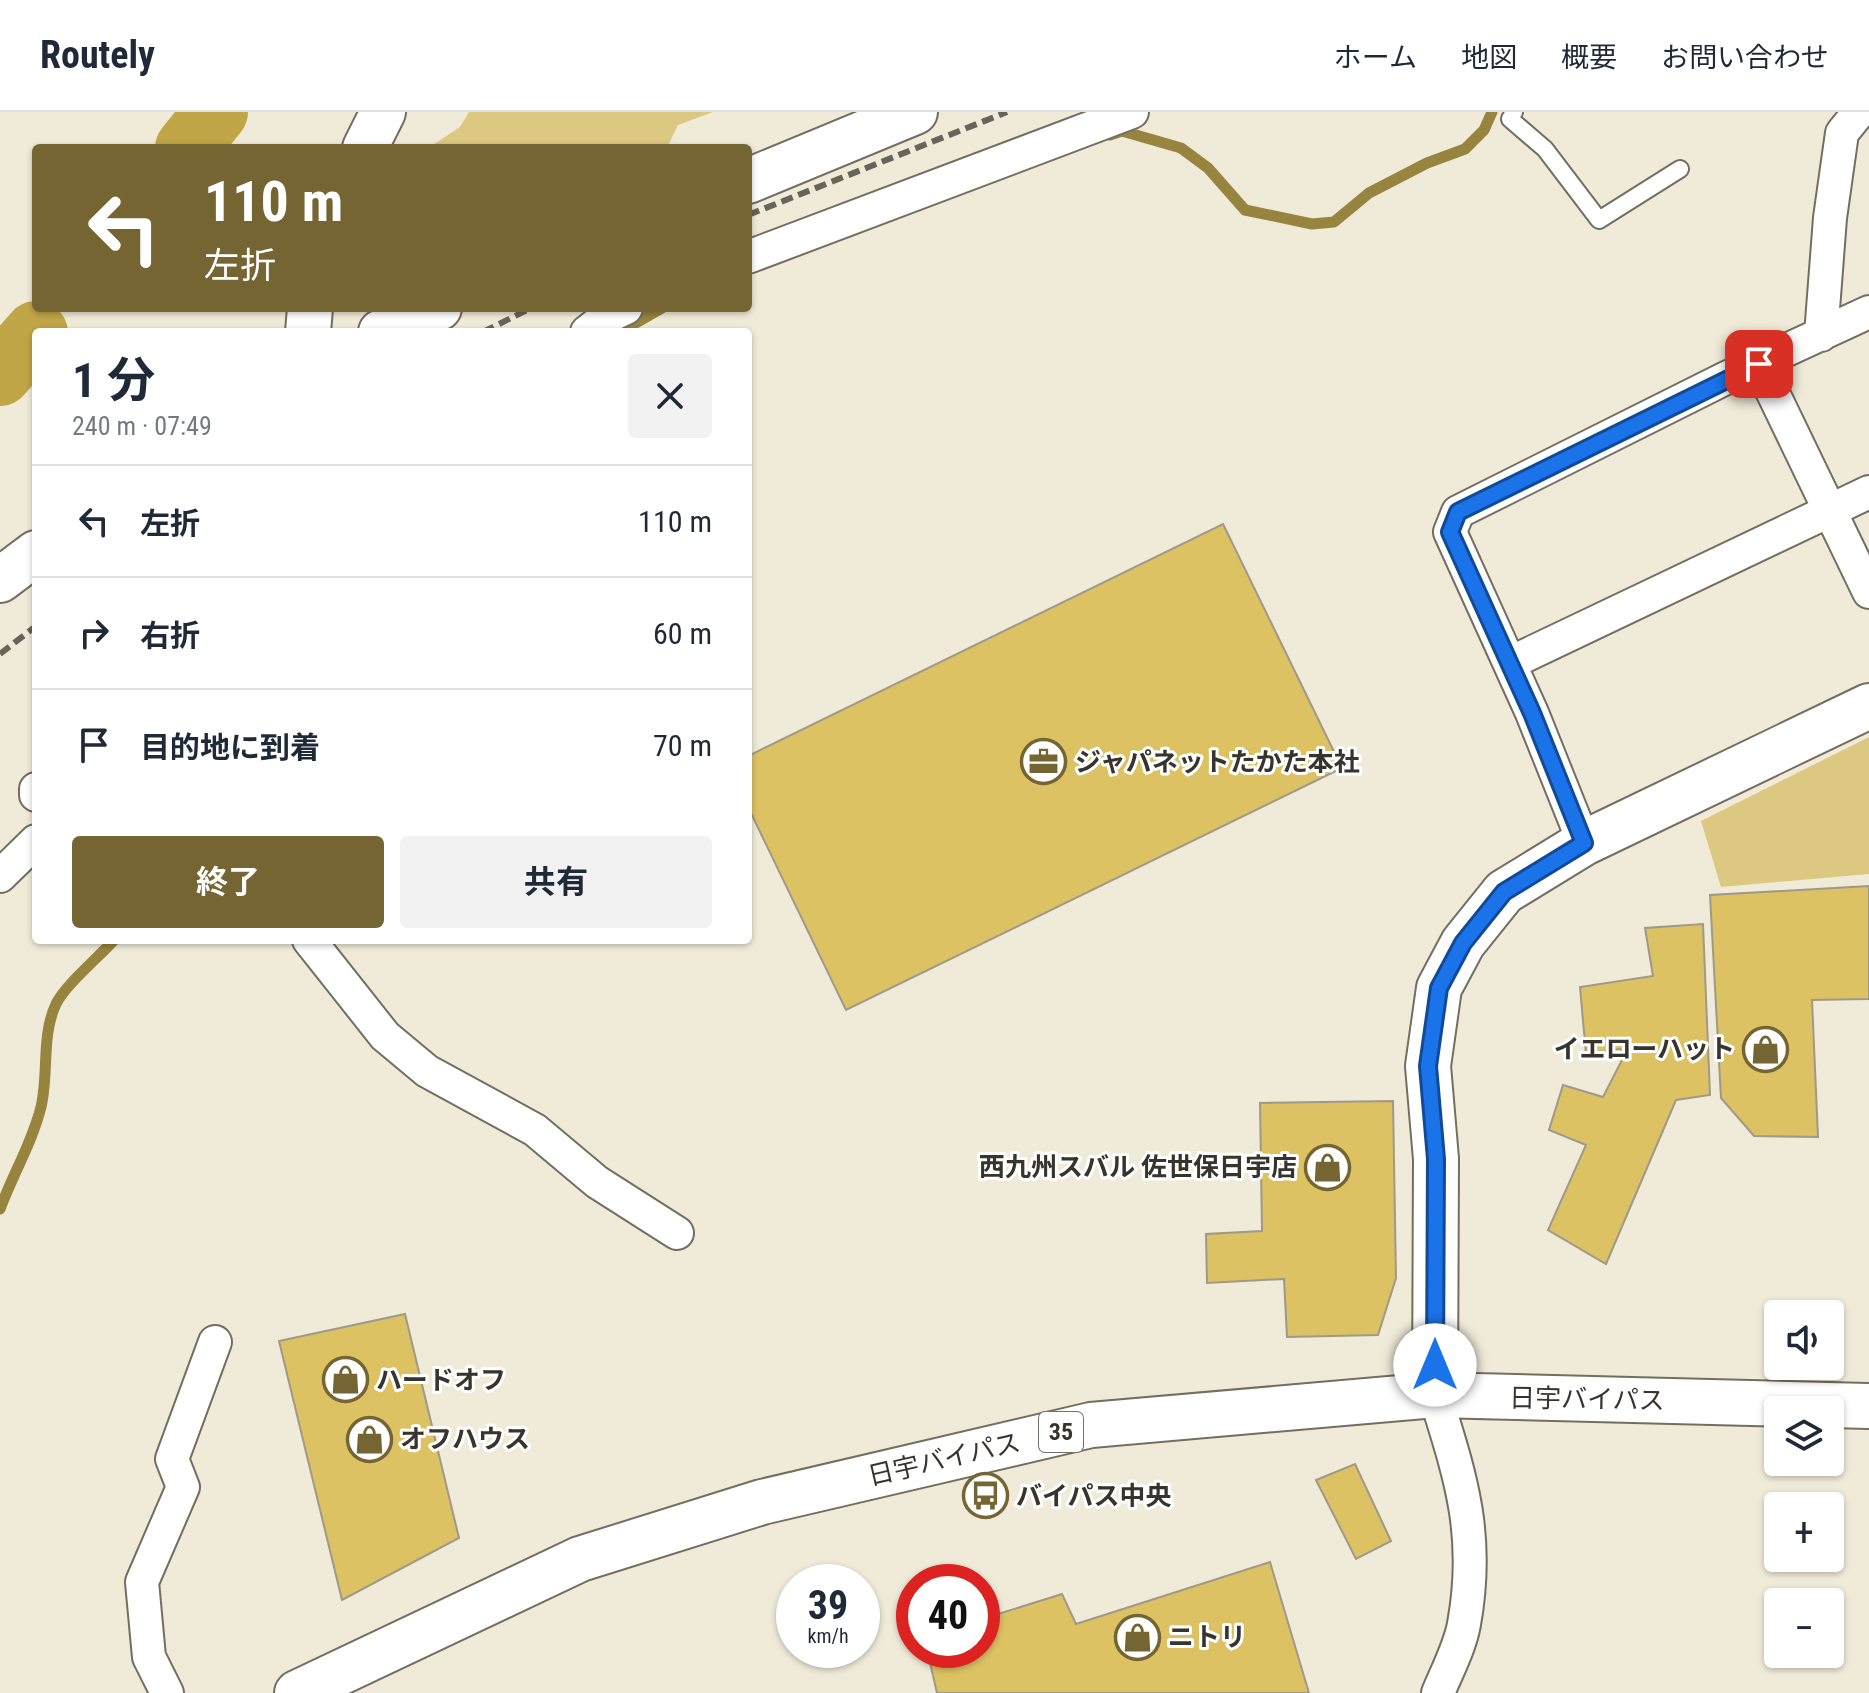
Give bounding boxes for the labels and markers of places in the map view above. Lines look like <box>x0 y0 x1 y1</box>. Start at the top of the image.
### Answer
pin <box>1725 330 1793 398</box>
office icon: ジャパネットたかた本社 <box>1020 738 1068 786</box>
place label: ジャパネットたかた本社 <box>1075 747 1360 777</box>
shop icon: イエローハット <box>1742 1025 1790 1073</box>
place label: イエローハット <box>1554 1034 1735 1064</box>
shop icon: 西九州スバル 佐世保日宇店 <box>1304 1143 1352 1191</box>
place label: 西九州スバル 佐世保日宇店 <box>979 1152 1297 1182</box>
shop icon: ハードオフ <box>321 1356 369 1404</box>
place label: ハードオフ <box>376 1365 506 1395</box>
shop icon: オフハウス <box>345 1415 393 1463</box>
place label: オフハウス <box>400 1424 530 1454</box>
bus stop icon: バイパス中央 <box>961 1472 1009 1520</box>
place label: バイパス中央 <box>1016 1481 1171 1511</box>
shop icon: ニトリ <box>1113 1613 1161 1661</box>
place label: ニトリ <box>1168 1622 1246 1652</box>

